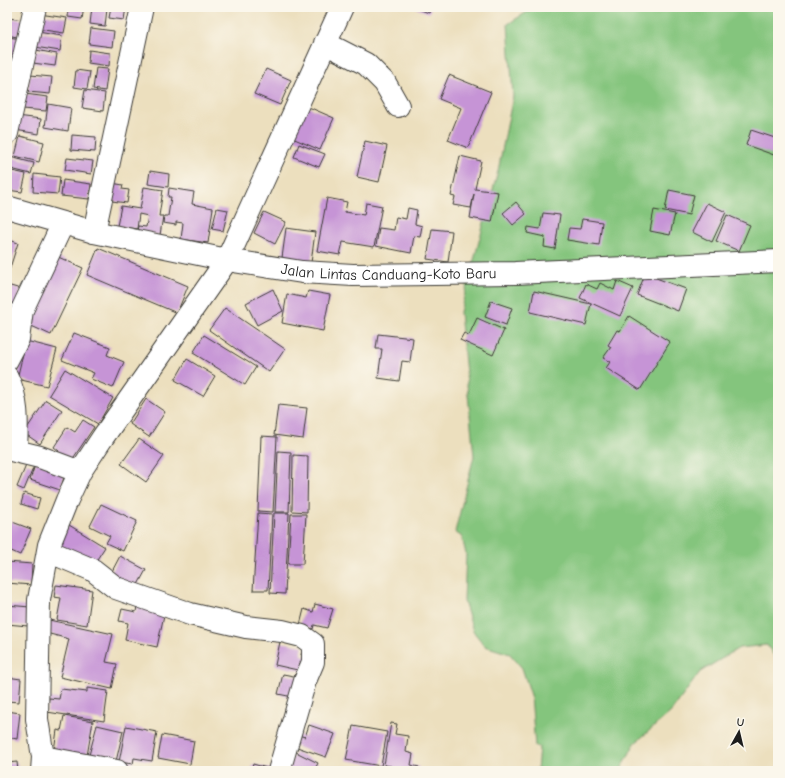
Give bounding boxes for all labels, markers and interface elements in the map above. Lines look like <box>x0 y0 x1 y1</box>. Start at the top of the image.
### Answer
street label: Jalan Lintas Canduang-Koto Baru <box>280 260 496 284</box>
north arrow <box>719 712 759 752</box>
text: U <box>736 716 745 730</box>

